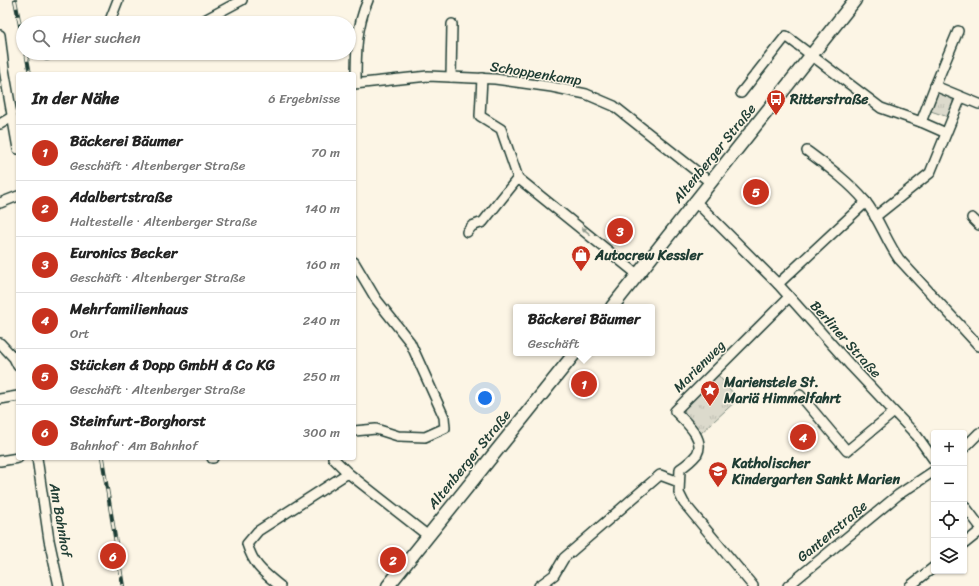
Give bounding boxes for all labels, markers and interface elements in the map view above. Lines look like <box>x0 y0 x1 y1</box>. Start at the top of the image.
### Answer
search box <box>16 16 356 60</box>
text: Hier suchen <box>62 25 141 51</box>
icon: search <box>30 27 52 49</box>
street label: Schoppenkamp <box>488 54 584 93</box>
text: In der Nähe <box>32 83 119 113</box>
text: 6 Ergebnisse <box>268 87 340 110</box>
place label: Ritterstraße <box>789 87 869 112</box>
bus stop icon: Ritterstraße <box>765 88 787 116</box>
street label: Altenberger Straße <box>666 98 763 210</box>
text: Bäckerei Bäumer <box>70 128 182 154</box>
text: 1 <box>42 141 48 164</box>
text: 70 m <box>311 141 340 164</box>
text: Geschäft · Altenberger Straße <box>70 154 246 177</box>
pin: 5 <box>743 177 769 207</box>
text: Adalbertstraße <box>70 184 172 210</box>
text: 2 <box>41 197 49 220</box>
text: 140 m <box>305 197 340 220</box>
text: Haltestelle · Altenberger Straße <box>70 210 257 233</box>
pin: 3 <box>607 216 633 246</box>
one-way arrow <box>580 227 591 236</box>
text: Euronics Becker <box>70 240 177 266</box>
place label: Autocrew Kessler <box>594 243 704 268</box>
shop icon: Autocrew Kessler <box>570 244 592 272</box>
text: 3 <box>41 253 49 276</box>
text: 160 m <box>305 253 340 276</box>
text: Geschäft · Altenberger Straße <box>70 266 246 289</box>
street label: Berliner Straße <box>804 295 888 384</box>
text: Mehrfamilienhaus <box>70 296 188 322</box>
popup <box>513 304 655 356</box>
text: Bäckerei Bäumer <box>528 306 640 332</box>
text: 4 <box>41 309 49 332</box>
text: 240 m <box>303 309 340 332</box>
text: Ort <box>70 322 89 345</box>
text: Geschäft <box>528 332 579 355</box>
street label: Marienweg <box>667 334 732 399</box>
text: Stücken & Dopp GmbH & Co KG <box>70 352 275 378</box>
text: 5 <box>41 365 49 388</box>
text: 250 m <box>303 365 340 388</box>
pin: 1 <box>571 369 597 399</box>
place label: Marienstele St. Mariä Himmelfahrt <box>723 370 842 411</box>
text: Geschäft · Altenberger Straße <box>70 378 246 401</box>
place icon: Marienstele St. Mariä Himmelfahrt <box>699 379 721 407</box>
your location <box>475 388 495 408</box>
street label: Altenberger Straße <box>421 404 518 516</box>
text: Steinfurt-Borghorst <box>70 408 206 434</box>
text: 6 <box>41 421 49 444</box>
text: 300 m <box>303 421 340 444</box>
pin: 4 <box>790 422 816 452</box>
map controls <box>931 430 967 574</box>
button: + <box>931 430 967 466</box>
text: Bahnhof · Am Bahnhof <box>70 434 198 457</box>
place label: Katholischer Kindergarten Sankt Marien <box>731 451 900 492</box>
school or university icon: Katholischer Kindergarten Sankt Marien <box>707 460 729 488</box>
button: − <box>931 466 967 502</box>
street label: Am Bahnhof <box>42 480 80 561</box>
street label: Gantenstraße <box>791 494 873 569</box>
button: locate <box>931 502 967 538</box>
button: layers <box>931 538 967 574</box>
pin: 6 <box>100 541 126 571</box>
pin: 2 <box>380 545 406 575</box>

